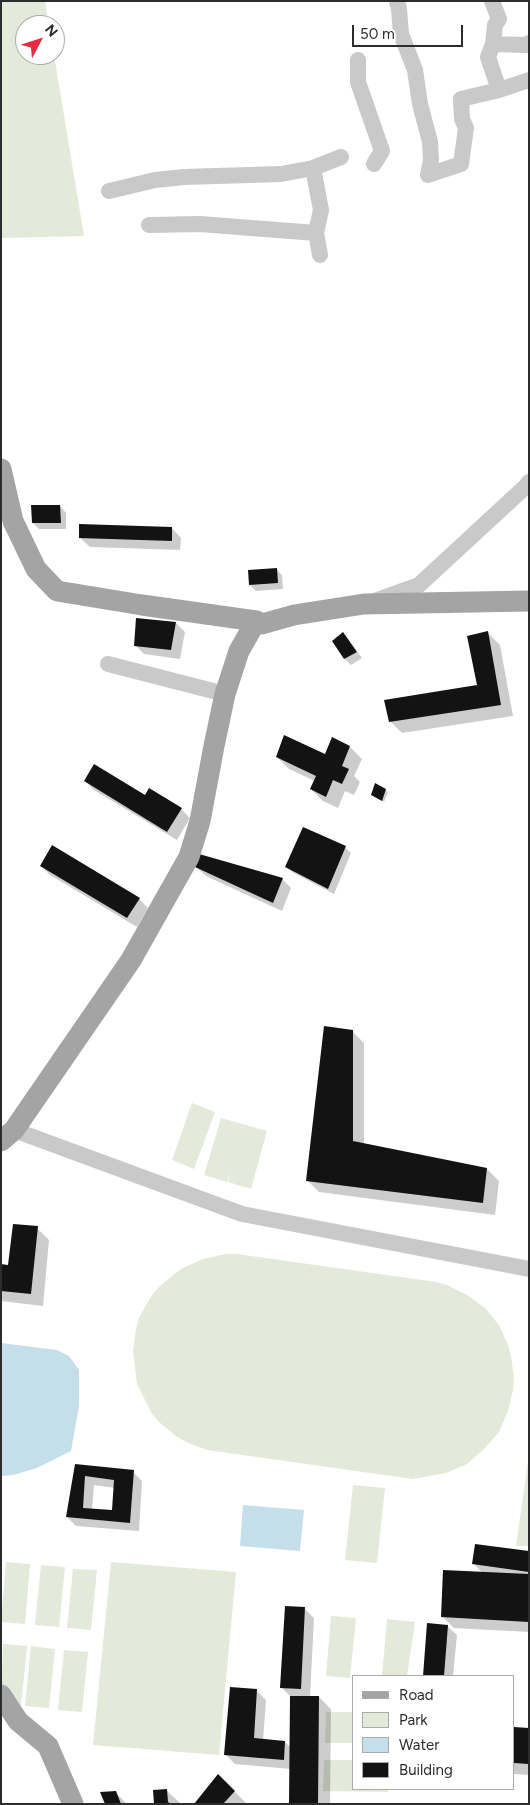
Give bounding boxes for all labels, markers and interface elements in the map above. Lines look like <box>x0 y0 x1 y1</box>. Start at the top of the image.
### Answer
north arrow <box>15 15 65 65</box>
scale bar <box>355 15 466 47</box>
text: N <box>41 21 61 40</box>
text: 50 m <box>360 25 395 43</box>
legend <box>352 1675 515 1790</box>
text: Road <box>399 1686 434 1704</box>
text: Park <box>399 1711 428 1729</box>
text: Water <box>399 1736 439 1754</box>
text: Building <box>399 1761 453 1779</box>

